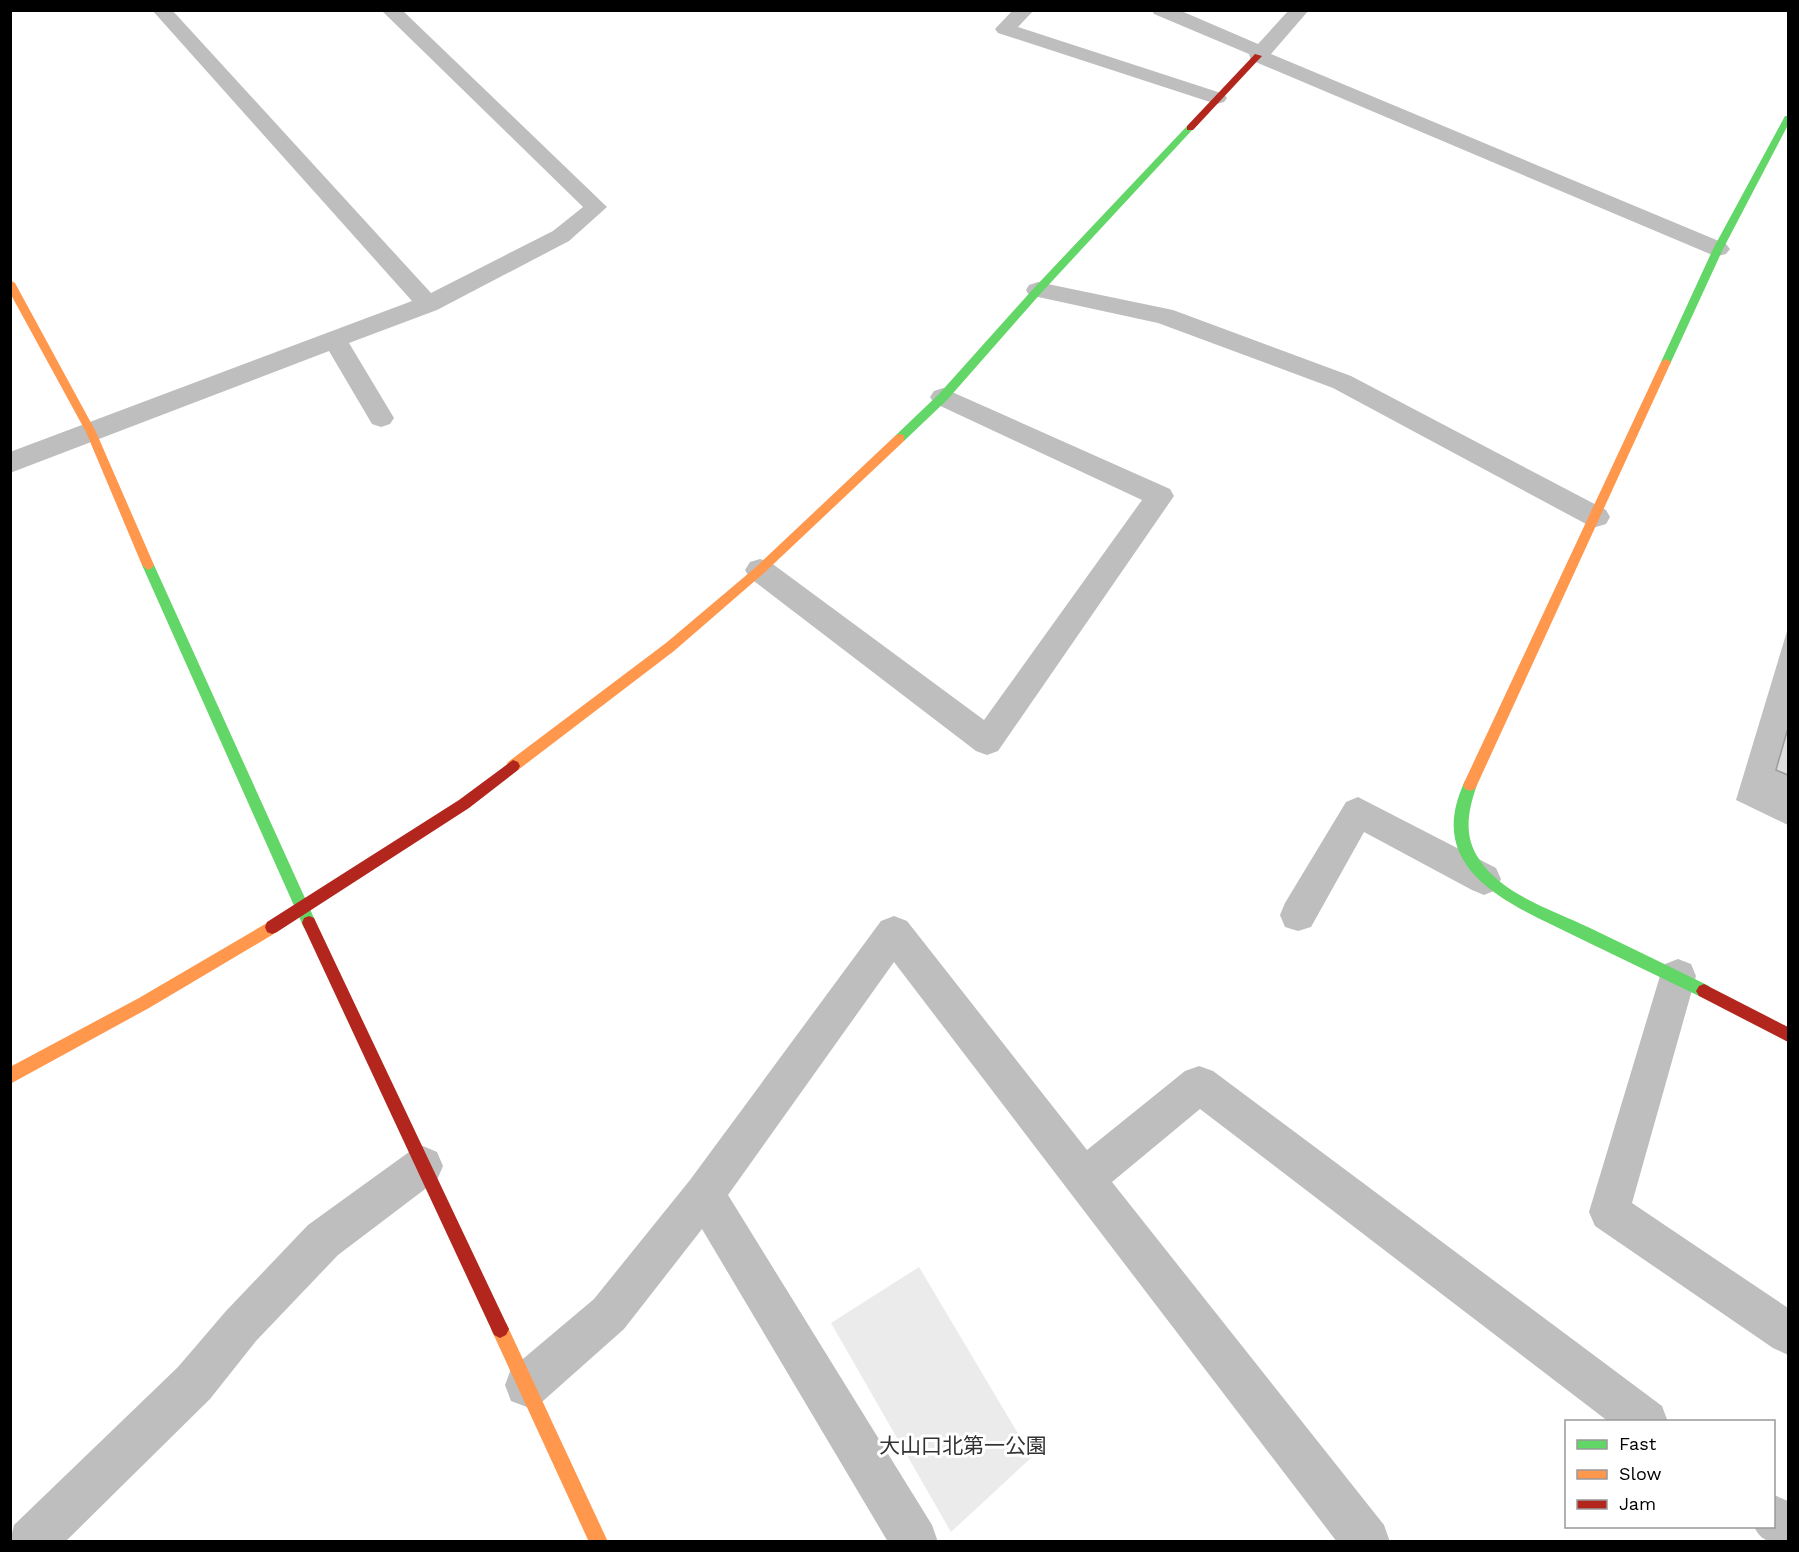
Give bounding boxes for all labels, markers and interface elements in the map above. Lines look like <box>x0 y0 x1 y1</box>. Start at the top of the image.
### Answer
legend <box>1565 1420 1775 1528</box>
park label: 大山口北第一公園 <box>879 1433 1047 1458</box>
text: Fast <box>1619 1433 1657 1454</box>
text: Slow <box>1619 1463 1662 1484</box>
text: Jam <box>1619 1493 1656 1514</box>

